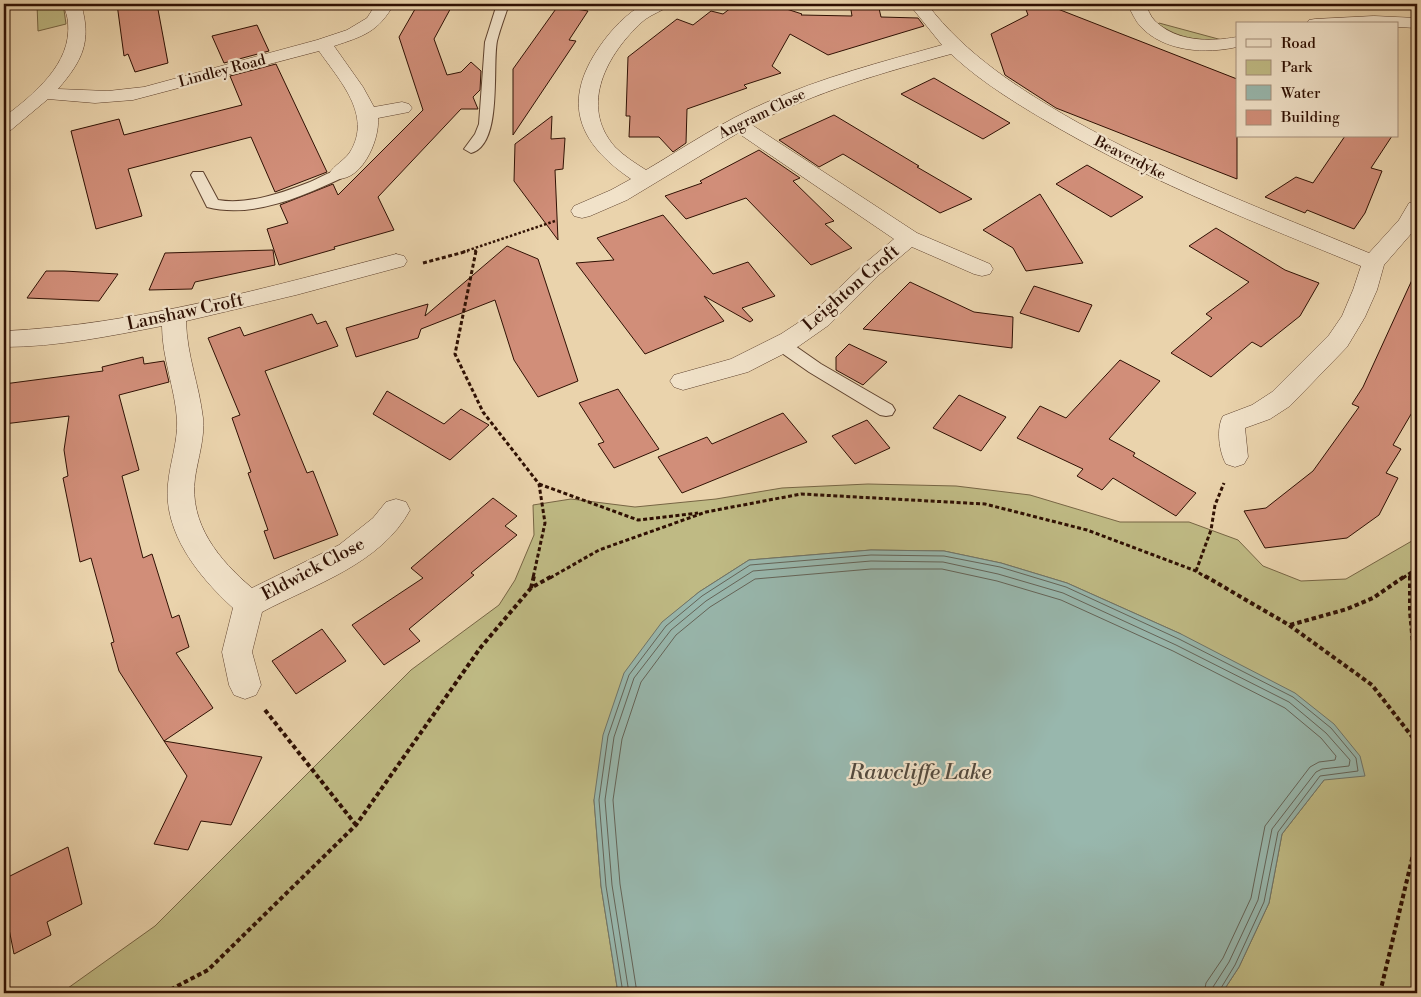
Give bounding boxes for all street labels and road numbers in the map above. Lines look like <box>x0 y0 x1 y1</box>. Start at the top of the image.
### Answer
street label: Lindley Road <box>176 50 268 92</box>
street label: Angram Close <box>714 85 809 144</box>
street label: Beaverdyke <box>1090 131 1169 184</box>
street label: Leighton Croft <box>798 239 905 336</box>
street label: Lanshaw Croft <box>125 288 246 336</box>
street label: Eldwick Close <box>258 532 368 606</box>

